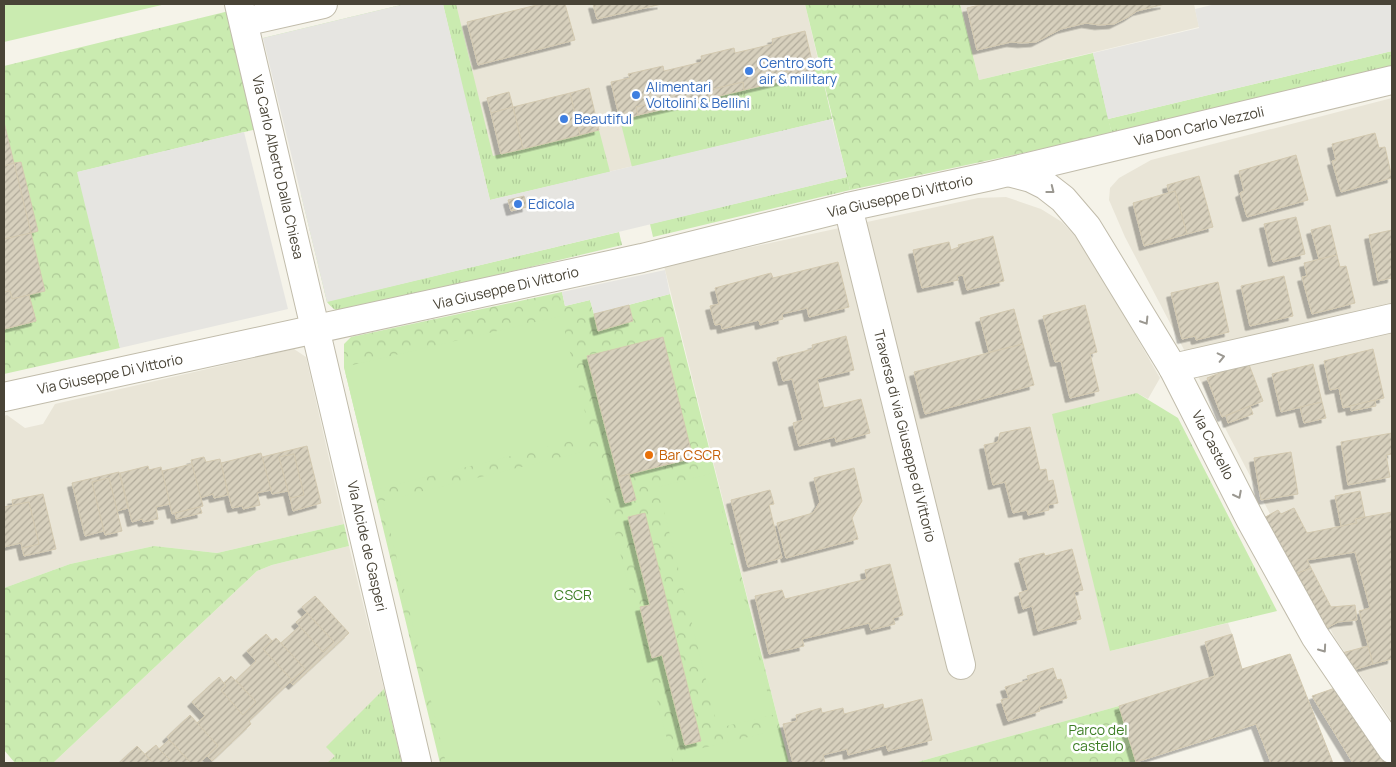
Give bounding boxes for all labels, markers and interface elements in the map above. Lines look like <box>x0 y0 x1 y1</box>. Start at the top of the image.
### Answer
place label: Centro soft air & military <box>759 53 838 88</box>
marker: Centro soft air & military <box>743 65 755 77</box>
street label: Via Carlo Alberto Dalla Chiesa <box>248 73 309 261</box>
place label: Alimentari Voltolini & Bellini <box>646 77 750 112</box>
marker: Alimentari Voltolini & Bellini <box>630 89 642 101</box>
street label: Via Don Carlo Vezzoli <box>1132 101 1266 150</box>
place label: Beautiful <box>574 109 632 128</box>
marker: Beautiful <box>558 113 570 125</box>
street label: Via Giuseppe Di Vittorio <box>825 170 974 221</box>
one-way arrow <box>1045 184 1054 192</box>
place label: Edicola <box>528 194 574 213</box>
marker: Edicola <box>512 198 524 210</box>
street label: Via Giuseppe Di Vittorio <box>431 262 580 313</box>
one-way arrow <box>1138 316 1148 325</box>
street label: Traversa di via Giuseppe di Vittorio <box>870 328 941 544</box>
street label: Via Giuseppe Di Vittorio <box>35 349 185 398</box>
one-way arrow <box>1216 352 1225 363</box>
street label: Via Castello <box>1188 407 1239 483</box>
place label: Bar CSCR <box>659 445 721 464</box>
marker: Bar CSCR <box>643 449 655 461</box>
street label: Via Alcide de Gasperi <box>343 479 392 613</box>
one-way arrow <box>1232 490 1242 499</box>
park label: CSCR <box>554 585 592 604</box>
one-way arrow <box>1317 643 1326 653</box>
park label: Parco del castello <box>1068 720 1128 755</box>

